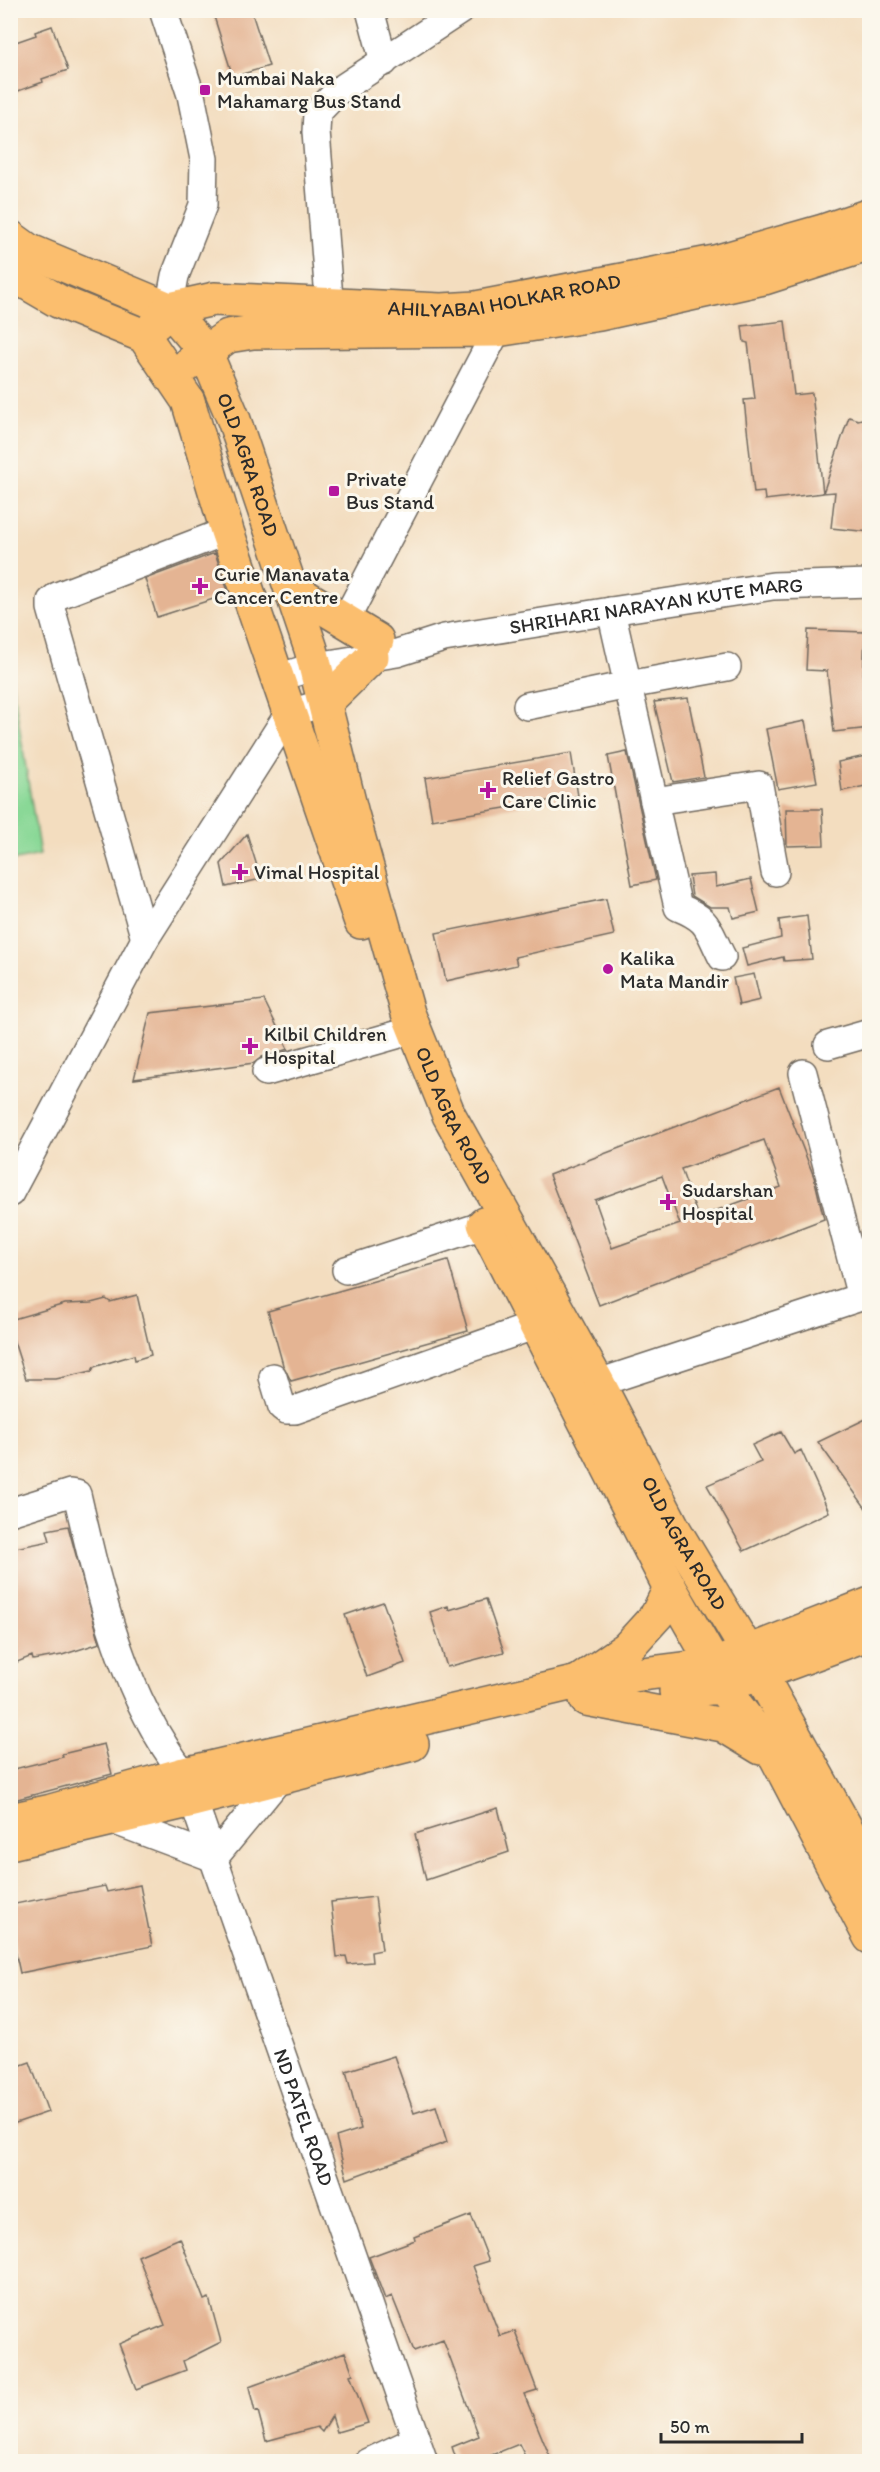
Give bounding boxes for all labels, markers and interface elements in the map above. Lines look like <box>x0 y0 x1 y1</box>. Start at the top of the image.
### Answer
place label: Mumbai Naka Mahamarg Bus Stand <box>217 66 401 113</box>
marker: Mumbai Naka Mahamarg Bus Stand <box>198 83 212 97</box>
street label: AHILYABAI HOLKAR ROAD <box>387 268 623 322</box>
street label: OLD AGRA ROAD <box>212 389 284 540</box>
place label: Private Bus Stand <box>346 467 434 514</box>
marker: Private Bus Stand <box>327 484 341 498</box>
place label: Curie Manavata Cancer Centre <box>214 562 350 609</box>
street label: SHRIHARI NARAYAN KUTE MARG <box>508 573 803 639</box>
marker: Curie Manavata Cancer Centre <box>191 577 209 595</box>
place label: Relief Gastro Care Clinic <box>502 766 614 813</box>
marker: Relief Gastro Care Clinic <box>479 781 497 799</box>
place label: Vimal Hospital <box>254 860 380 884</box>
marker: Vimal Hospital <box>231 863 249 881</box>
place label: Kalika Mata Mandir <box>620 946 729 993</box>
marker: Kalika Mata Mandir <box>601 962 615 976</box>
place label: Kilbil Children Hospital <box>264 1022 387 1069</box>
marker: Kilbil Children Hospital <box>241 1037 259 1055</box>
street label: OLD AGRA ROAD <box>411 1043 497 1189</box>
place label: Sudarshan Hospital <box>682 1178 774 1225</box>
marker: Sudarshan Hospital <box>659 1193 677 1211</box>
street label: OLD AGRA ROAD <box>637 1472 732 1615</box>
street label: ND PATEL ROAD <box>269 2046 339 2189</box>
scale bar <box>661 2406 802 2444</box>
text: 50 m <box>670 2416 710 2438</box>

